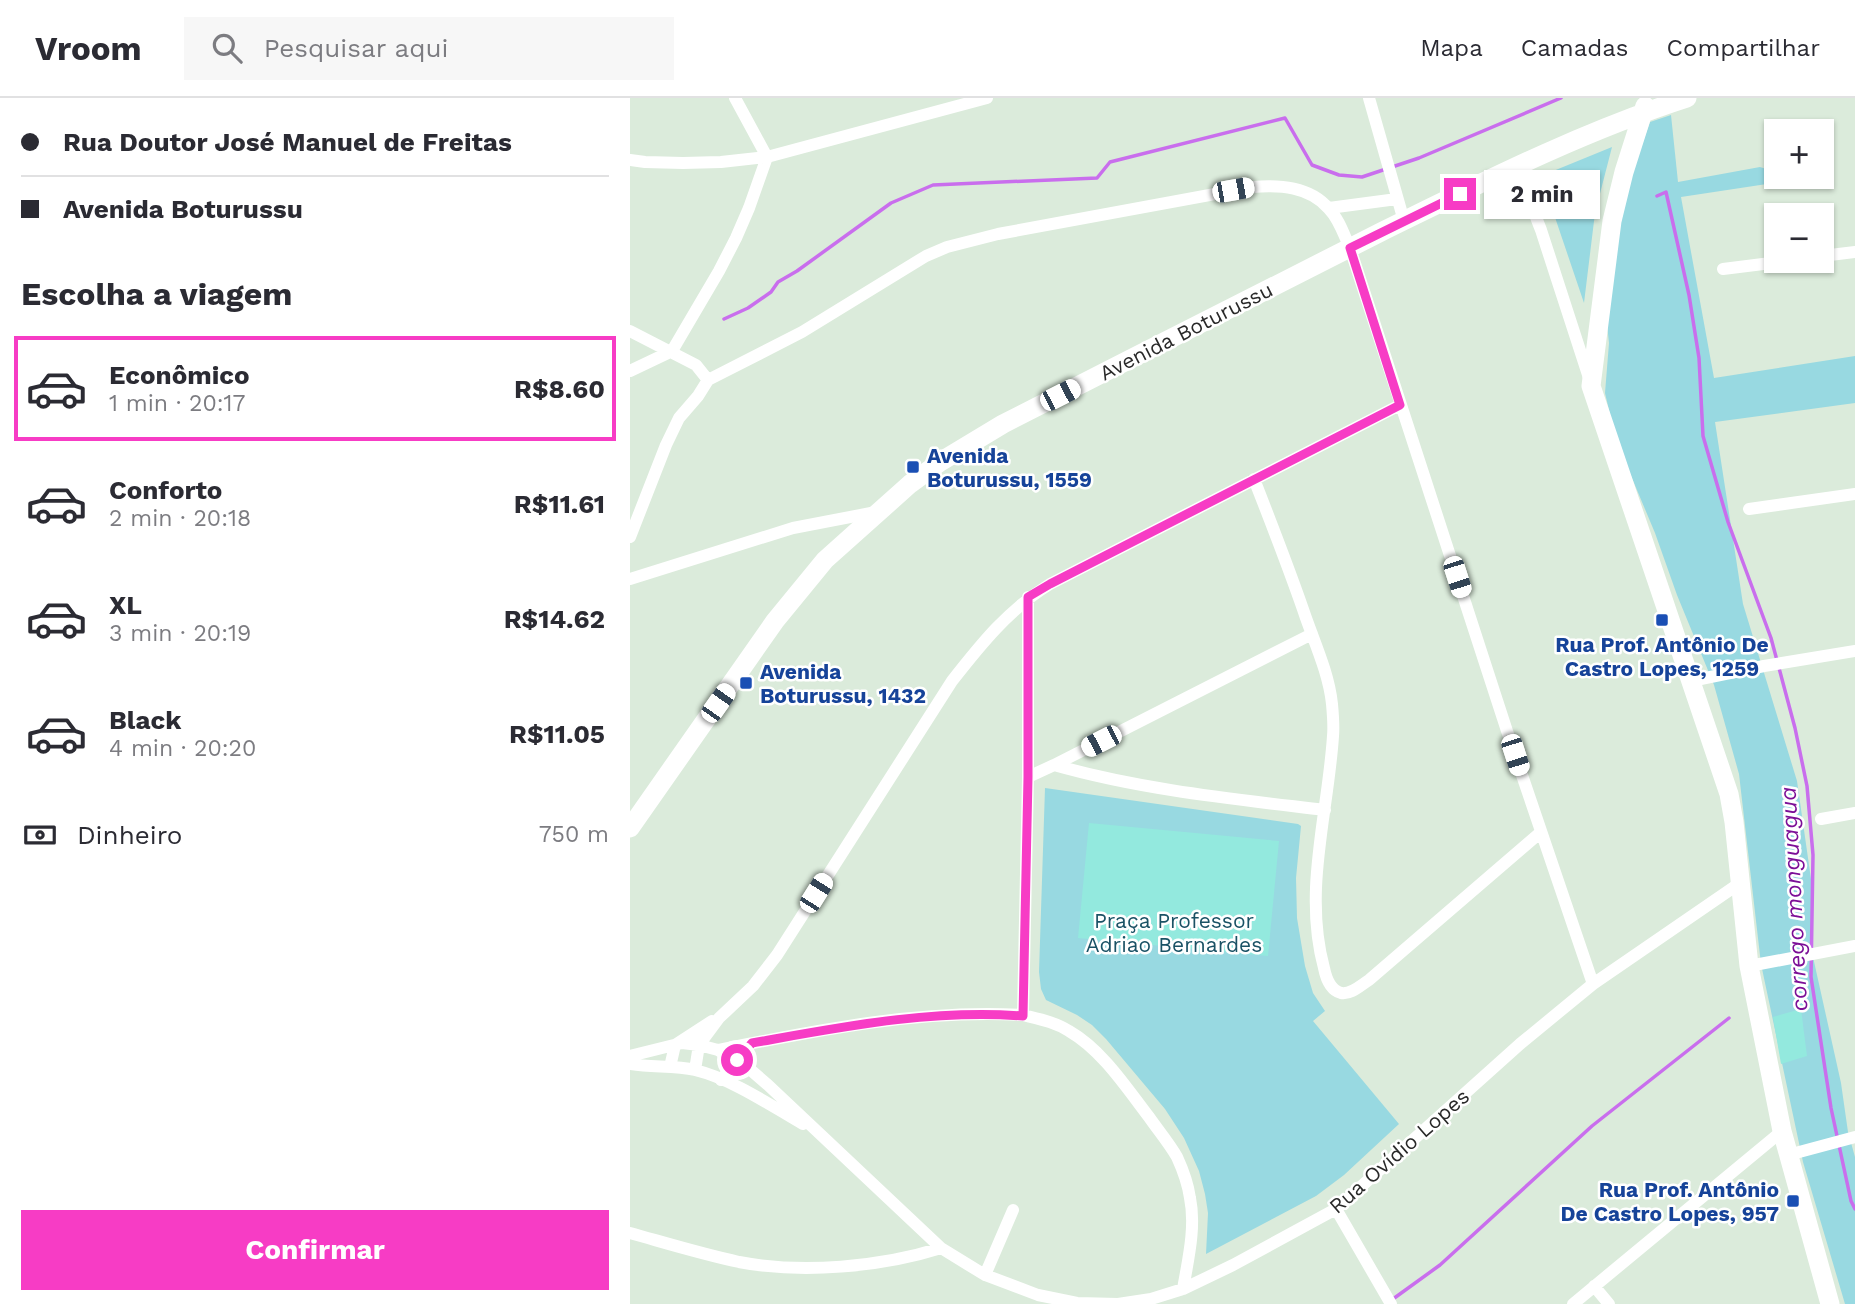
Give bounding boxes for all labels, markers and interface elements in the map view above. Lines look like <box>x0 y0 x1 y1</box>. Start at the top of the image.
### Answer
search box <box>184 17 674 80</box>
text: Vroom <box>35 29 142 68</box>
icon: search <box>208 29 246 67</box>
text: Pesquisar aqui <box>264 33 449 63</box>
text: Mapa <box>1420 34 1483 62</box>
text: Camadas <box>1521 34 1629 62</box>
text: Compartilhar <box>1667 34 1820 62</box>
map controls <box>1764 119 1834 273</box>
button: + <box>1764 119 1834 189</box>
text: Rua Doutor José Manuel de Freitas <box>63 127 512 157</box>
callout: 2 min <box>1484 170 1600 218</box>
car <box>1211 176 1256 204</box>
route end <box>1444 178 1476 210</box>
text: 2 min <box>1511 181 1573 208</box>
text: Avenida Boturussu <box>63 194 303 224</box>
button: − <box>1764 203 1834 273</box>
text: Escolha a viagem <box>21 275 292 313</box>
street label: Avenida Boturussu <box>1095 277 1277 385</box>
icon: car <box>25 357 88 420</box>
text: Econômico <box>109 360 250 390</box>
text: R$8.60 <box>514 374 605 404</box>
car <box>1037 376 1084 414</box>
text: 1 min · 20:17 <box>109 390 245 417</box>
place label: Avenida Boturussu, 1559 <box>927 443 1092 492</box>
marker: Avenida Boturussu, 1559 <box>905 459 921 475</box>
icon: car <box>25 472 88 535</box>
text: Conforto <box>109 475 222 505</box>
text: R$11.61 <box>514 489 605 519</box>
text: 2 min · 20:18 <box>109 505 251 532</box>
car <box>1441 554 1474 600</box>
icon: car <box>25 587 88 650</box>
text: XL <box>109 590 142 620</box>
text: R$14.62 <box>504 604 605 634</box>
marker: Rua Prof. Antônio De Castro Lopes, 1259 <box>1654 612 1670 628</box>
text: 3 min · 20:19 <box>109 620 251 647</box>
place label: Rua Prof. Antônio De Castro Lopes, 1259 <box>1555 632 1769 681</box>
place label: Avenida Boturussu, 1432 <box>760 659 926 708</box>
marker: Avenida Boturussu, 1432 <box>738 675 754 691</box>
car <box>698 680 739 726</box>
icon: car <box>25 702 88 765</box>
text: Black <box>109 705 181 735</box>
text: R$11.05 <box>509 719 605 749</box>
car <box>1078 722 1125 760</box>
car <box>1499 732 1532 778</box>
text: 4 min · 20:20 <box>109 735 256 762</box>
water label: corrego monguagua <box>1775 786 1813 1012</box>
icon: cash <box>21 816 59 854</box>
text: Dinheiro <box>77 820 182 850</box>
text: 750 m <box>539 821 609 848</box>
car <box>796 870 837 916</box>
park label: Praça Professor Adriao Bernardes <box>1086 908 1262 957</box>
route start <box>721 1044 753 1076</box>
street label: Rua Ovídio Lopes <box>1324 1083 1474 1219</box>
place label: Rua Prof. Antônio De Castro Lopes, 957 <box>1561 1177 1779 1226</box>
marker: Rua Prof. Antônio De Castro Lopes, 957 <box>1785 1193 1801 1209</box>
button: Confirmar <box>21 1210 609 1290</box>

